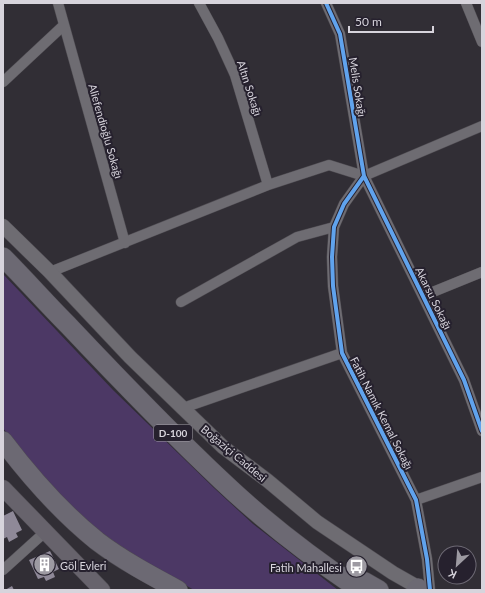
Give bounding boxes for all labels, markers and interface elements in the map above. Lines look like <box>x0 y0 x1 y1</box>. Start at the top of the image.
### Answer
scale bar <box>349 8 433 34</box>
text: 50 m <box>355 14 382 29</box>
street label: Melis Sokağı <box>347 56 369 118</box>
street label: Altın Sokağı <box>235 59 265 117</box>
street label: Aliefendioğlu Sokağı <box>86 82 126 180</box>
street label: Akarsu Sokağı <box>413 265 455 331</box>
street label: Fatih Namık Kemal Sokağı <box>348 355 416 471</box>
street label: Boğaziçi Caddesi <box>199 422 270 484</box>
road number: D-100 <box>154 425 192 441</box>
north arrow <box>437 545 477 585</box>
building icon: Göl Evleri <box>31 552 57 578</box>
bus stop icon: Fatih Mahallesi <box>344 554 370 580</box>
place label: Göl Evleri <box>60 559 107 572</box>
place label: Fatih Mahallesi <box>270 561 342 574</box>
text: K <box>446 567 459 582</box>

